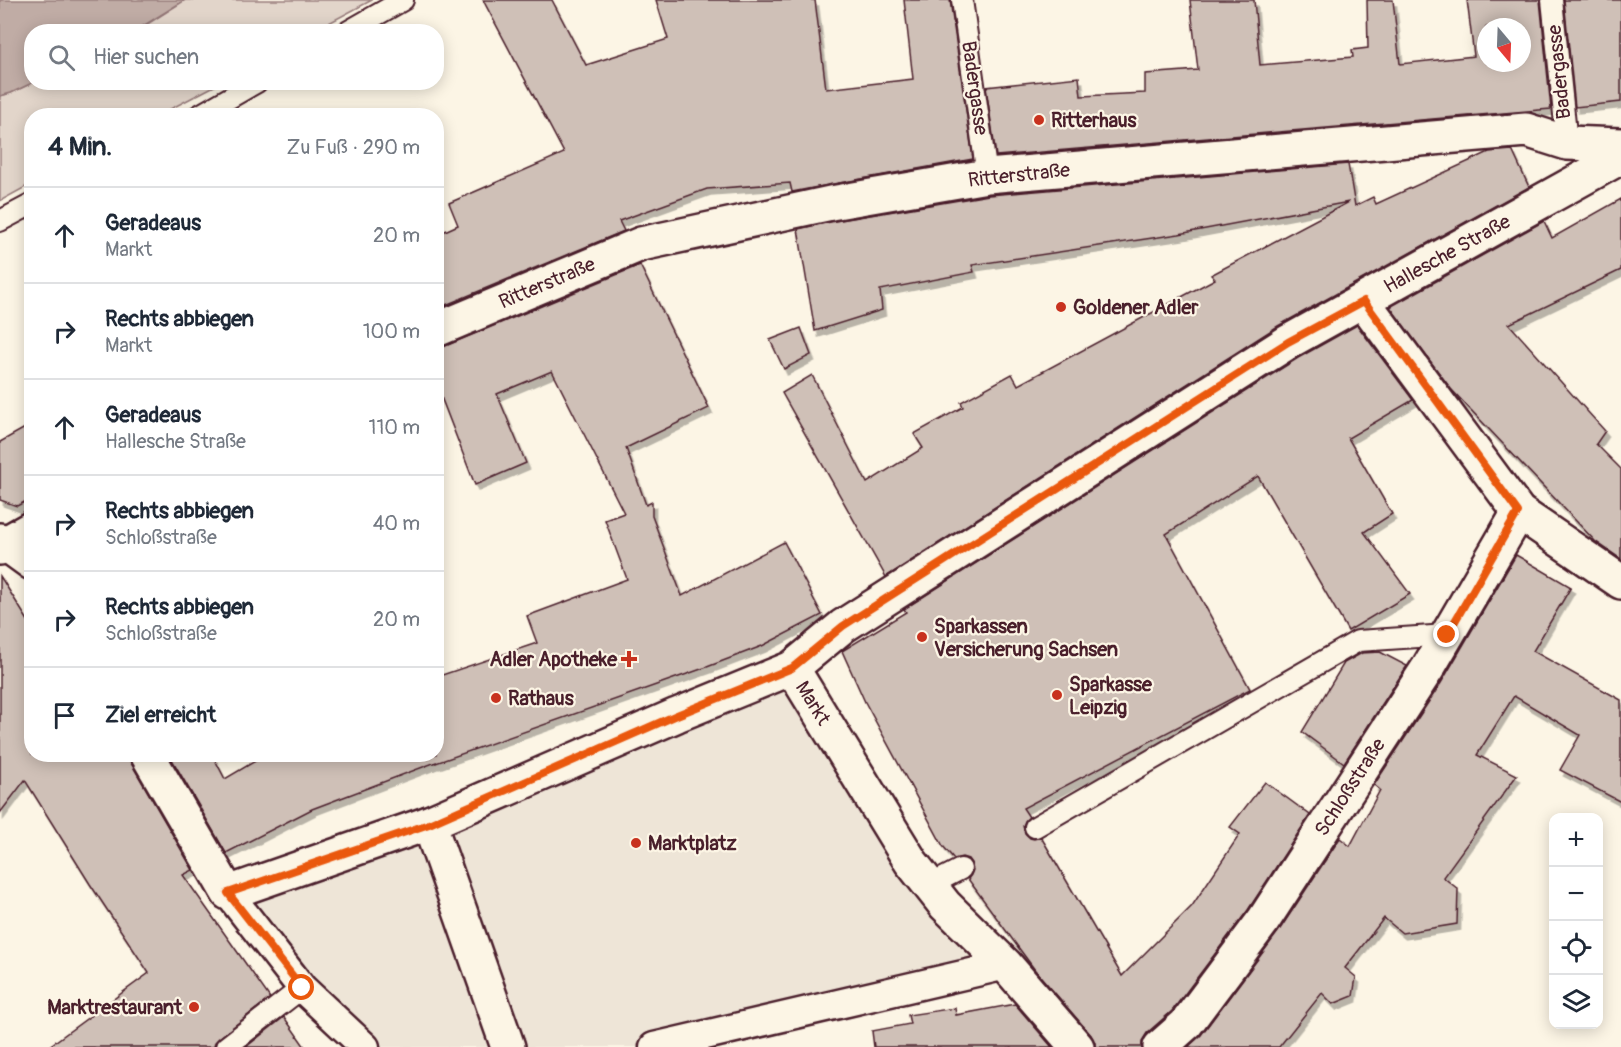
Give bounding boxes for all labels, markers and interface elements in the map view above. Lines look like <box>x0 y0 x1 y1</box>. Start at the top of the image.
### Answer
north arrow <box>1477 18 1531 72</box>
street label: Badergasse <box>1542 23 1576 120</box>
search box <box>24 24 444 90</box>
street label: Badergasse <box>956 39 994 137</box>
icon: search <box>45 41 78 74</box>
text: Hier suchen <box>93 43 199 71</box>
place label: Ritterhaus <box>1051 108 1137 133</box>
marker: Ritterhaus <box>1032 113 1046 127</box>
text: 4 Min. <box>48 131 112 163</box>
text: Zu Fuß · 290 m <box>287 135 420 160</box>
street label: Ritterstraße <box>967 157 1071 193</box>
text: Geradeaus <box>105 209 201 237</box>
street label: Hallesche Straße <box>1379 209 1515 299</box>
icon: ahead <box>48 219 81 252</box>
text: 20 m <box>373 223 420 248</box>
text: Markt <box>105 237 152 262</box>
street label: Ritterstraße <box>495 251 599 315</box>
place label: Goldener Adler <box>1073 295 1199 320</box>
marker: Goldener Adler <box>1054 300 1068 314</box>
text: Rechts abbiegen <box>105 305 254 333</box>
icon: right <box>48 315 81 348</box>
text: 100 m <box>363 319 420 344</box>
text: Markt <box>105 333 152 358</box>
text: Geradeaus <box>105 401 201 429</box>
icon: ahead <box>48 411 81 444</box>
text: 110 m <box>369 415 420 440</box>
text: Hallesche Straße <box>105 429 246 454</box>
text: Rechts abbiegen <box>105 497 254 525</box>
icon: right <box>48 507 81 540</box>
text: 40 m <box>373 511 420 536</box>
text: Schloßstraße <box>105 525 217 550</box>
text: Rechts abbiegen <box>105 593 254 621</box>
icon: right <box>48 603 81 636</box>
text: 20 m <box>373 607 420 632</box>
place label: Sparkassen Versicherung Sachsen <box>934 614 1118 662</box>
text: Schloßstraße <box>105 621 217 646</box>
route end <box>1433 621 1459 647</box>
marker: Sparkassen Versicherung Sachsen <box>915 630 929 644</box>
place label: Adler Apotheke <box>489 647 618 672</box>
marker: Adler Apotheke <box>622 652 636 666</box>
place label: Sparkasse Leipzig <box>1069 672 1153 720</box>
street label: Markt <box>790 676 837 730</box>
place label: Rathaus <box>508 686 574 711</box>
marker: Sparkasse Leipzig <box>1050 688 1064 702</box>
marker: Rathaus <box>489 691 503 705</box>
icon: arrive <box>48 699 81 732</box>
text: Ziel erreicht <box>105 701 216 729</box>
street label: Schloßstraße <box>1309 733 1391 841</box>
map controls <box>1549 813 1603 1029</box>
button: + <box>1549 813 1603 867</box>
place label: Marktplatz <box>648 831 737 856</box>
marker: Marktplatz <box>629 836 643 850</box>
button: − <box>1549 867 1603 921</box>
button: locate <box>1549 921 1603 975</box>
route start <box>288 974 314 1000</box>
button: layers <box>1549 975 1603 1029</box>
place label: Marktrestaurant <box>47 995 183 1020</box>
marker: Marktrestaurant <box>187 1000 201 1014</box>

